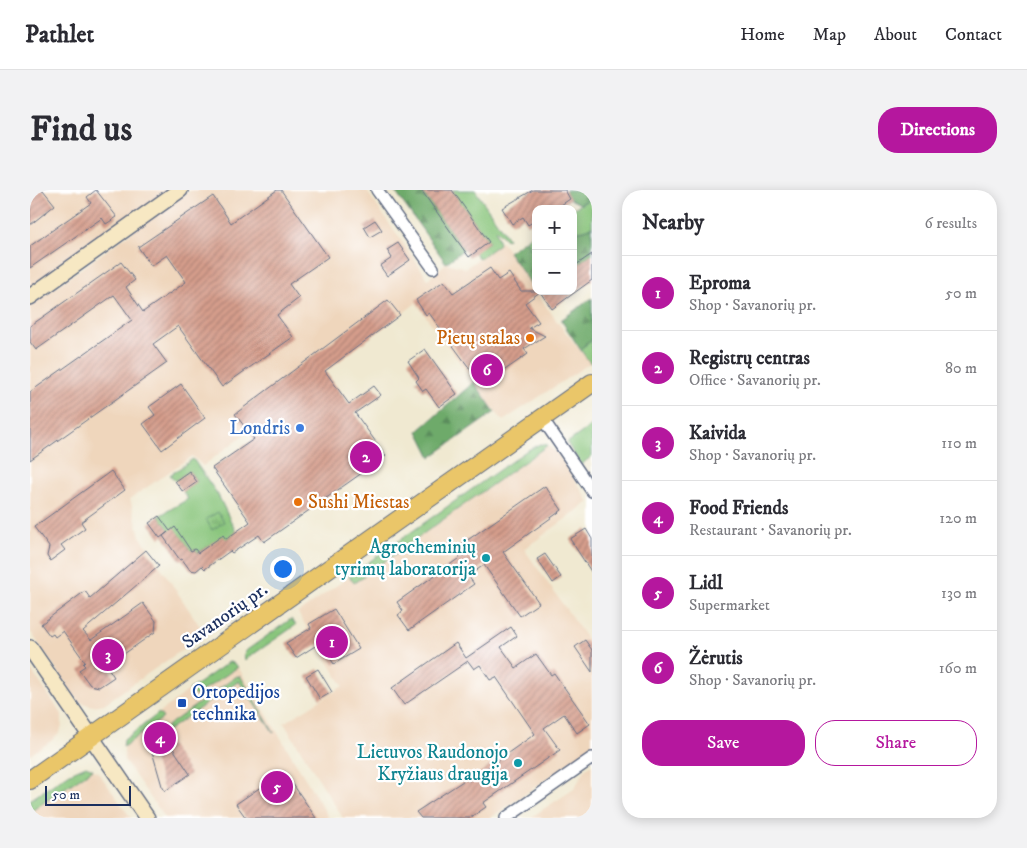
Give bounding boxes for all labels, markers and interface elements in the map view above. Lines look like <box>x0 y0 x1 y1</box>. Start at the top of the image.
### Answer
text: Pathlet <box>25 20 94 50</box>
text: Home <box>740 24 785 46</box>
text: Map <box>813 24 846 46</box>
text: About <box>874 24 917 46</box>
text: Contact <box>945 24 1002 46</box>
button: Directions <box>878 107 997 153</box>
text: Find us <box>30 108 132 152</box>
map controls <box>532 205 577 295</box>
button: + <box>532 205 577 250</box>
text: Nearby <box>642 210 704 236</box>
text: 6 results <box>924 213 977 233</box>
button: − <box>532 250 577 295</box>
text: Eproma <box>689 272 751 295</box>
text: 1 <box>655 283 661 303</box>
text: 50 m <box>945 283 977 303</box>
text: Shop · Savanorių pr. <box>689 295 816 315</box>
place label: Pietų stalas <box>436 327 520 350</box>
marker: Pietų stalas <box>524 332 536 344</box>
text: Registrų centras <box>689 347 810 370</box>
pin: 6 <box>471 351 503 389</box>
text: 2 <box>654 358 662 378</box>
text: 80 m <box>945 358 977 378</box>
text: Office · Savanorių pr. <box>689 370 821 390</box>
place label: Londris <box>229 417 290 440</box>
marker: Londris <box>294 422 306 434</box>
text: Kaivida <box>689 422 746 445</box>
text: 3 <box>655 433 661 453</box>
text: 110 m <box>941 433 977 453</box>
pin: 2 <box>350 438 382 476</box>
text: Shop · Savanorių pr. <box>689 445 816 465</box>
place label: Sushi Miestas <box>308 491 409 514</box>
marker: Sushi Miestas <box>292 496 304 508</box>
text: Food Friends <box>689 497 788 520</box>
text: 4 <box>653 508 663 528</box>
text: 120 m <box>939 508 977 528</box>
text: Restaurant · Savanorių pr. <box>689 520 852 540</box>
place label: Agrocheminių tyrimų laboratorija <box>335 536 476 581</box>
marker: Agrocheminių tyrimų laboratorija <box>480 552 492 564</box>
your location <box>270 556 296 582</box>
text: Lidl <box>689 572 723 595</box>
street label: Savanorių pr. <box>178 578 272 654</box>
text: 5 <box>654 583 662 603</box>
text: 130 m <box>941 583 977 603</box>
text: Supermarket <box>689 595 770 615</box>
pin: 1 <box>316 623 348 661</box>
pin: 3 <box>92 636 124 674</box>
text: Žėrutis <box>689 647 743 670</box>
text: 6 <box>654 658 662 678</box>
text: 160 m <box>939 658 977 678</box>
text: Shop · Savanorių pr. <box>689 670 816 690</box>
place label: Ortopedijos technika <box>192 681 280 726</box>
marker: Ortopedijos technika <box>176 697 188 709</box>
pin: 4 <box>144 719 176 757</box>
button: Save <box>642 720 805 766</box>
button: Share <box>815 720 977 766</box>
place label: Lietuvos Raudonojo Kryžiaus draugija <box>357 741 508 786</box>
marker: Lietuvos Raudonojo Kryžiaus draugija <box>512 757 524 769</box>
pin: 5 <box>261 768 293 806</box>
scale bar <box>45 783 131 806</box>
text: 50 m <box>52 786 80 804</box>

